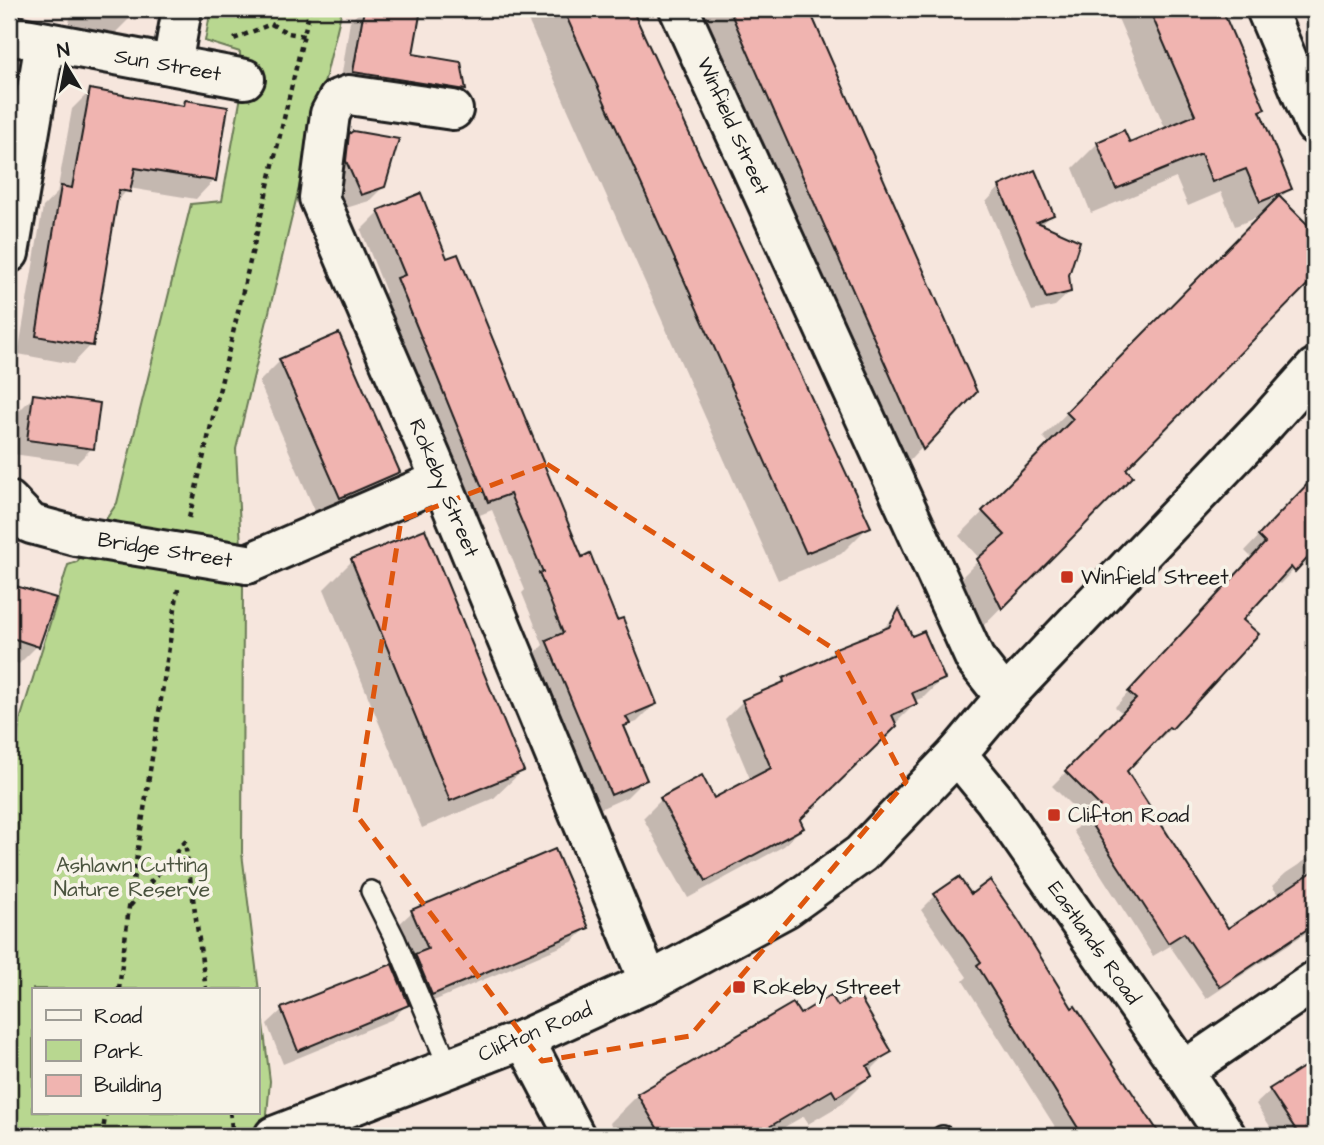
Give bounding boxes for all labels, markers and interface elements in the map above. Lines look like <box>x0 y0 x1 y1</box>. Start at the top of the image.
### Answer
north arrow <box>32 32 102 102</box>
text: N <box>55 36 72 65</box>
street label: Sun Street <box>112 41 224 89</box>
street label: Winfield Street <box>690 53 776 200</box>
street label: Rokeby Street <box>400 414 486 563</box>
street label: Bridge Street <box>95 525 235 577</box>
place label: Winfield Street <box>1081 563 1229 592</box>
marker: Winfield Street <box>1059 569 1075 585</box>
place label: Clifton Road <box>1068 801 1189 830</box>
marker: Clifton Road <box>1046 807 1062 823</box>
park label: Ashlawn Cutting Nature Reserve <box>54 851 210 904</box>
street label: Eastlands Road <box>1041 875 1147 1011</box>
place label: Rokeby Street <box>753 973 901 1004</box>
marker: Rokeby Street <box>731 979 747 995</box>
legend <box>32 988 259 1114</box>
street label: Clifton Road <box>474 995 597 1069</box>
text: Road <box>94 1002 142 1031</box>
text: Park <box>94 1037 143 1066</box>
text: Building <box>94 1071 162 1102</box>

